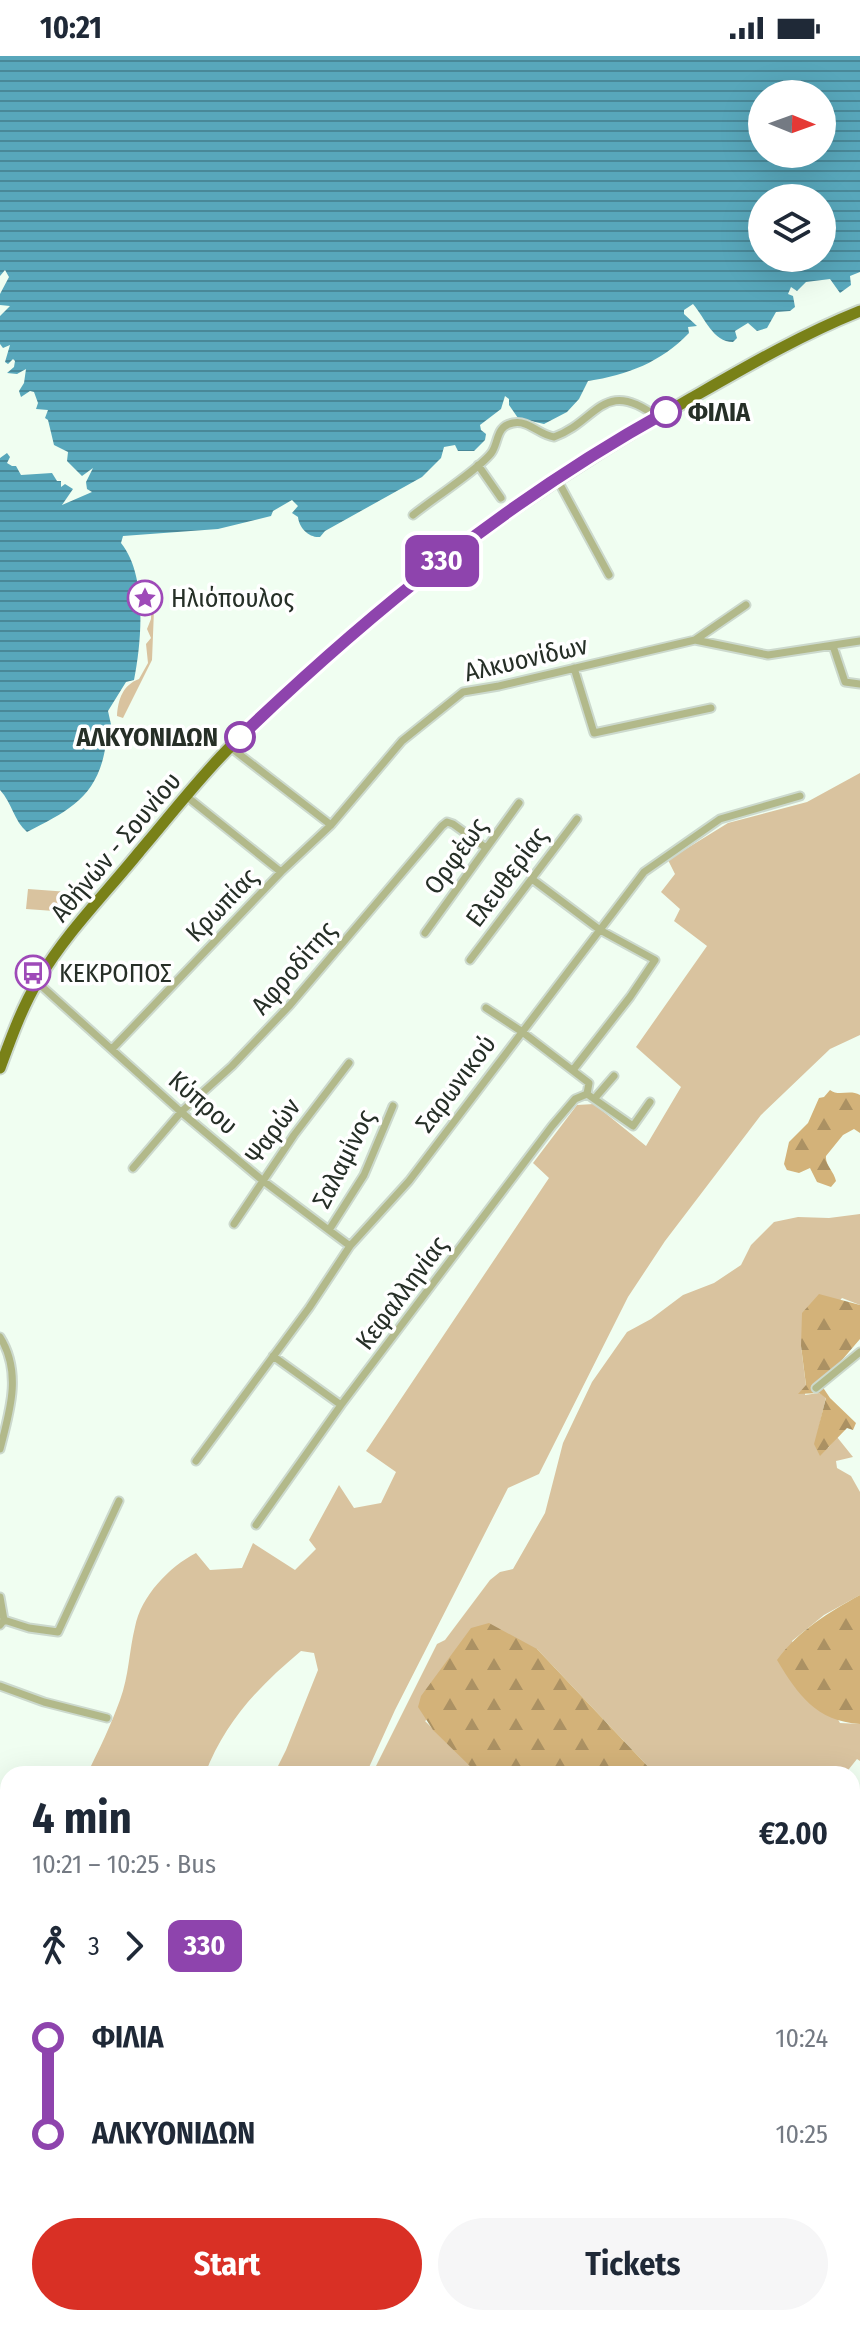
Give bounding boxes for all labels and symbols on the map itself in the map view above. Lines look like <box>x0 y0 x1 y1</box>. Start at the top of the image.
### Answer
north arrow <box>748 80 836 168</box>
marker: ΦΙΛΙΑ <box>651 397 681 427</box>
place label: ΦΙΛΙΑ <box>688 397 751 428</box>
line badge: 330 <box>396 535 488 587</box>
place icon: Ηλιόπουλος <box>126 579 164 617</box>
place label: Ηλιόπουλος <box>171 583 294 614</box>
street label: Αλκυονίδων <box>461 630 591 688</box>
place label: ΑΛΚΥΟΝΙΔΩΝ <box>76 722 218 753</box>
marker: ΑΛΚΥΟΝΙΔΩΝ <box>225 722 255 752</box>
street label: Αθήνών - Σουνίου <box>44 766 188 928</box>
street label: Ορφέως <box>418 812 494 900</box>
street label: Ελευθερίας <box>459 821 555 933</box>
street label: Κρωπίας <box>179 862 265 948</box>
street label: Αφροδίτης <box>245 915 343 1021</box>
bus stop icon: ΚΕΚΡΟΠΟΣ <box>14 954 52 992</box>
place label: ΚΕΚΡΟΠΟΣ <box>59 958 172 989</box>
street label: Σαρωνικού <box>409 1029 503 1139</box>
street label: Κύπρου <box>162 1065 244 1141</box>
street label: Ψαρών <box>239 1092 307 1170</box>
street label: Σαλαμίνος <box>306 1105 382 1213</box>
street label: Κεφαλληνίας <box>349 1230 455 1356</box>

